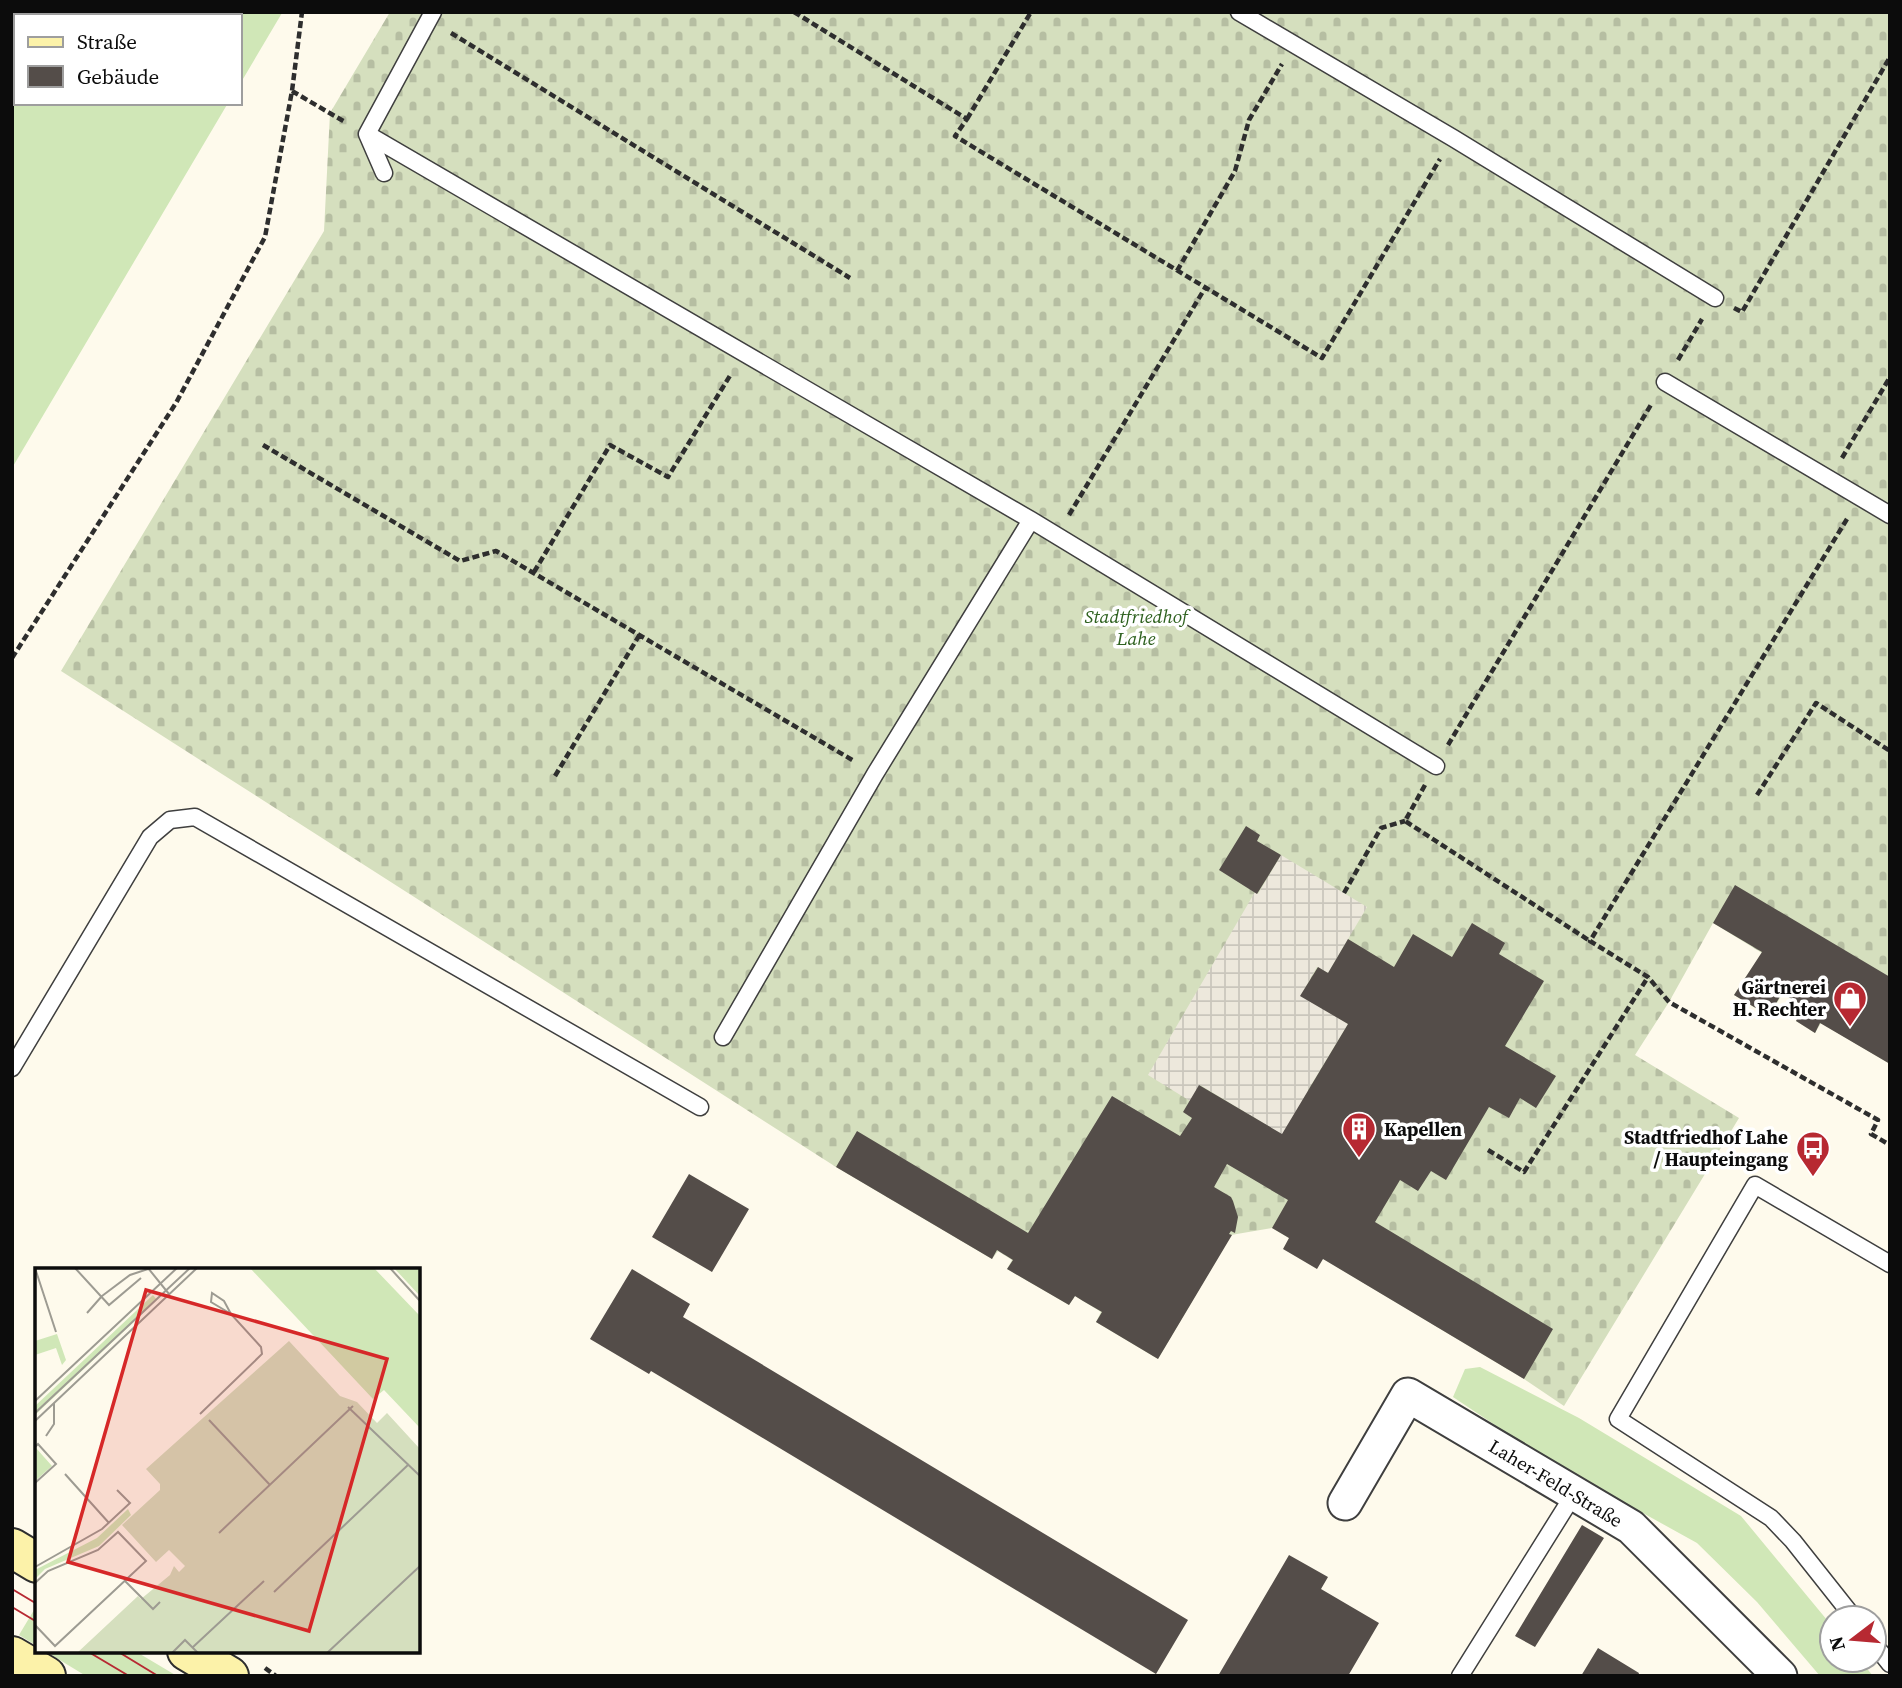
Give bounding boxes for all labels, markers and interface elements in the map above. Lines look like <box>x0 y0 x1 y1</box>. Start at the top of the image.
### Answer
legend <box>14 14 242 105</box>
text: Straße <box>77 27 137 56</box>
text: Gebäude <box>77 62 159 91</box>
park label: Stadtfriedhof Lahe <box>1084 603 1191 651</box>
place label: Gärtnerei H. Rechter <box>1733 974 1826 1022</box>
shop icon: Gärtnerei H. Rechter <box>1831 979 1869 1028</box>
building icon: Kapellen <box>1340 1110 1378 1159</box>
place label: Kapellen <box>1384 1116 1462 1142</box>
place label: Stadtfriedhof Lahe / Haupteingang <box>1624 1124 1789 1172</box>
bus stop icon: Stadtfriedhof Lahe / Haupteingang <box>1794 1129 1832 1178</box>
inset map <box>35 1268 420 1653</box>
street label: Laher-Feld-Straße <box>1484 1433 1628 1533</box>
north arrow <box>1818 1604 1888 1674</box>
text: N <box>1822 1633 1851 1654</box>

